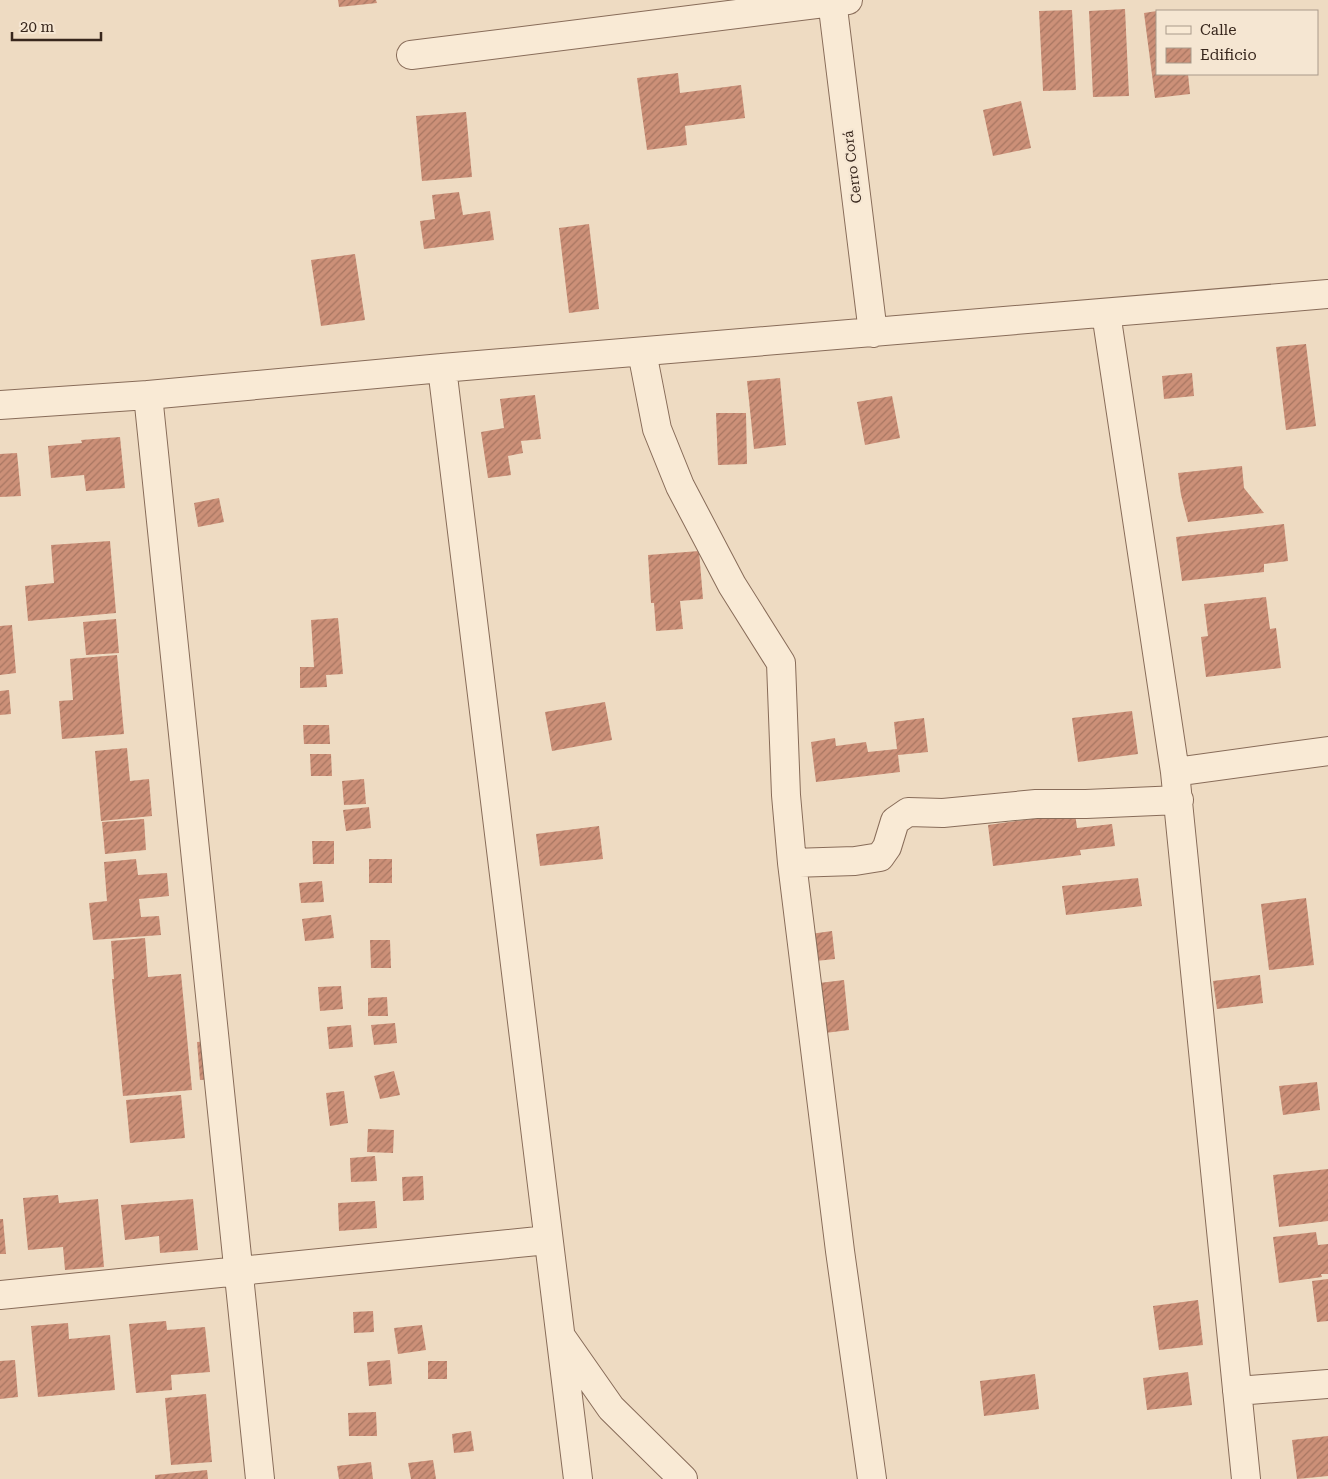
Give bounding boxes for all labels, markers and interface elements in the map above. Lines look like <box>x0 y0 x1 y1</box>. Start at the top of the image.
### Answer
scale bar <box>12 10 101 42</box>
legend <box>1156 10 1318 75</box>
text: 20 m <box>20 18 55 36</box>
text: Calle <box>1200 21 1236 39</box>
text: Edificio <box>1200 46 1257 64</box>
street label: Cerro Corá <box>840 129 864 204</box>

